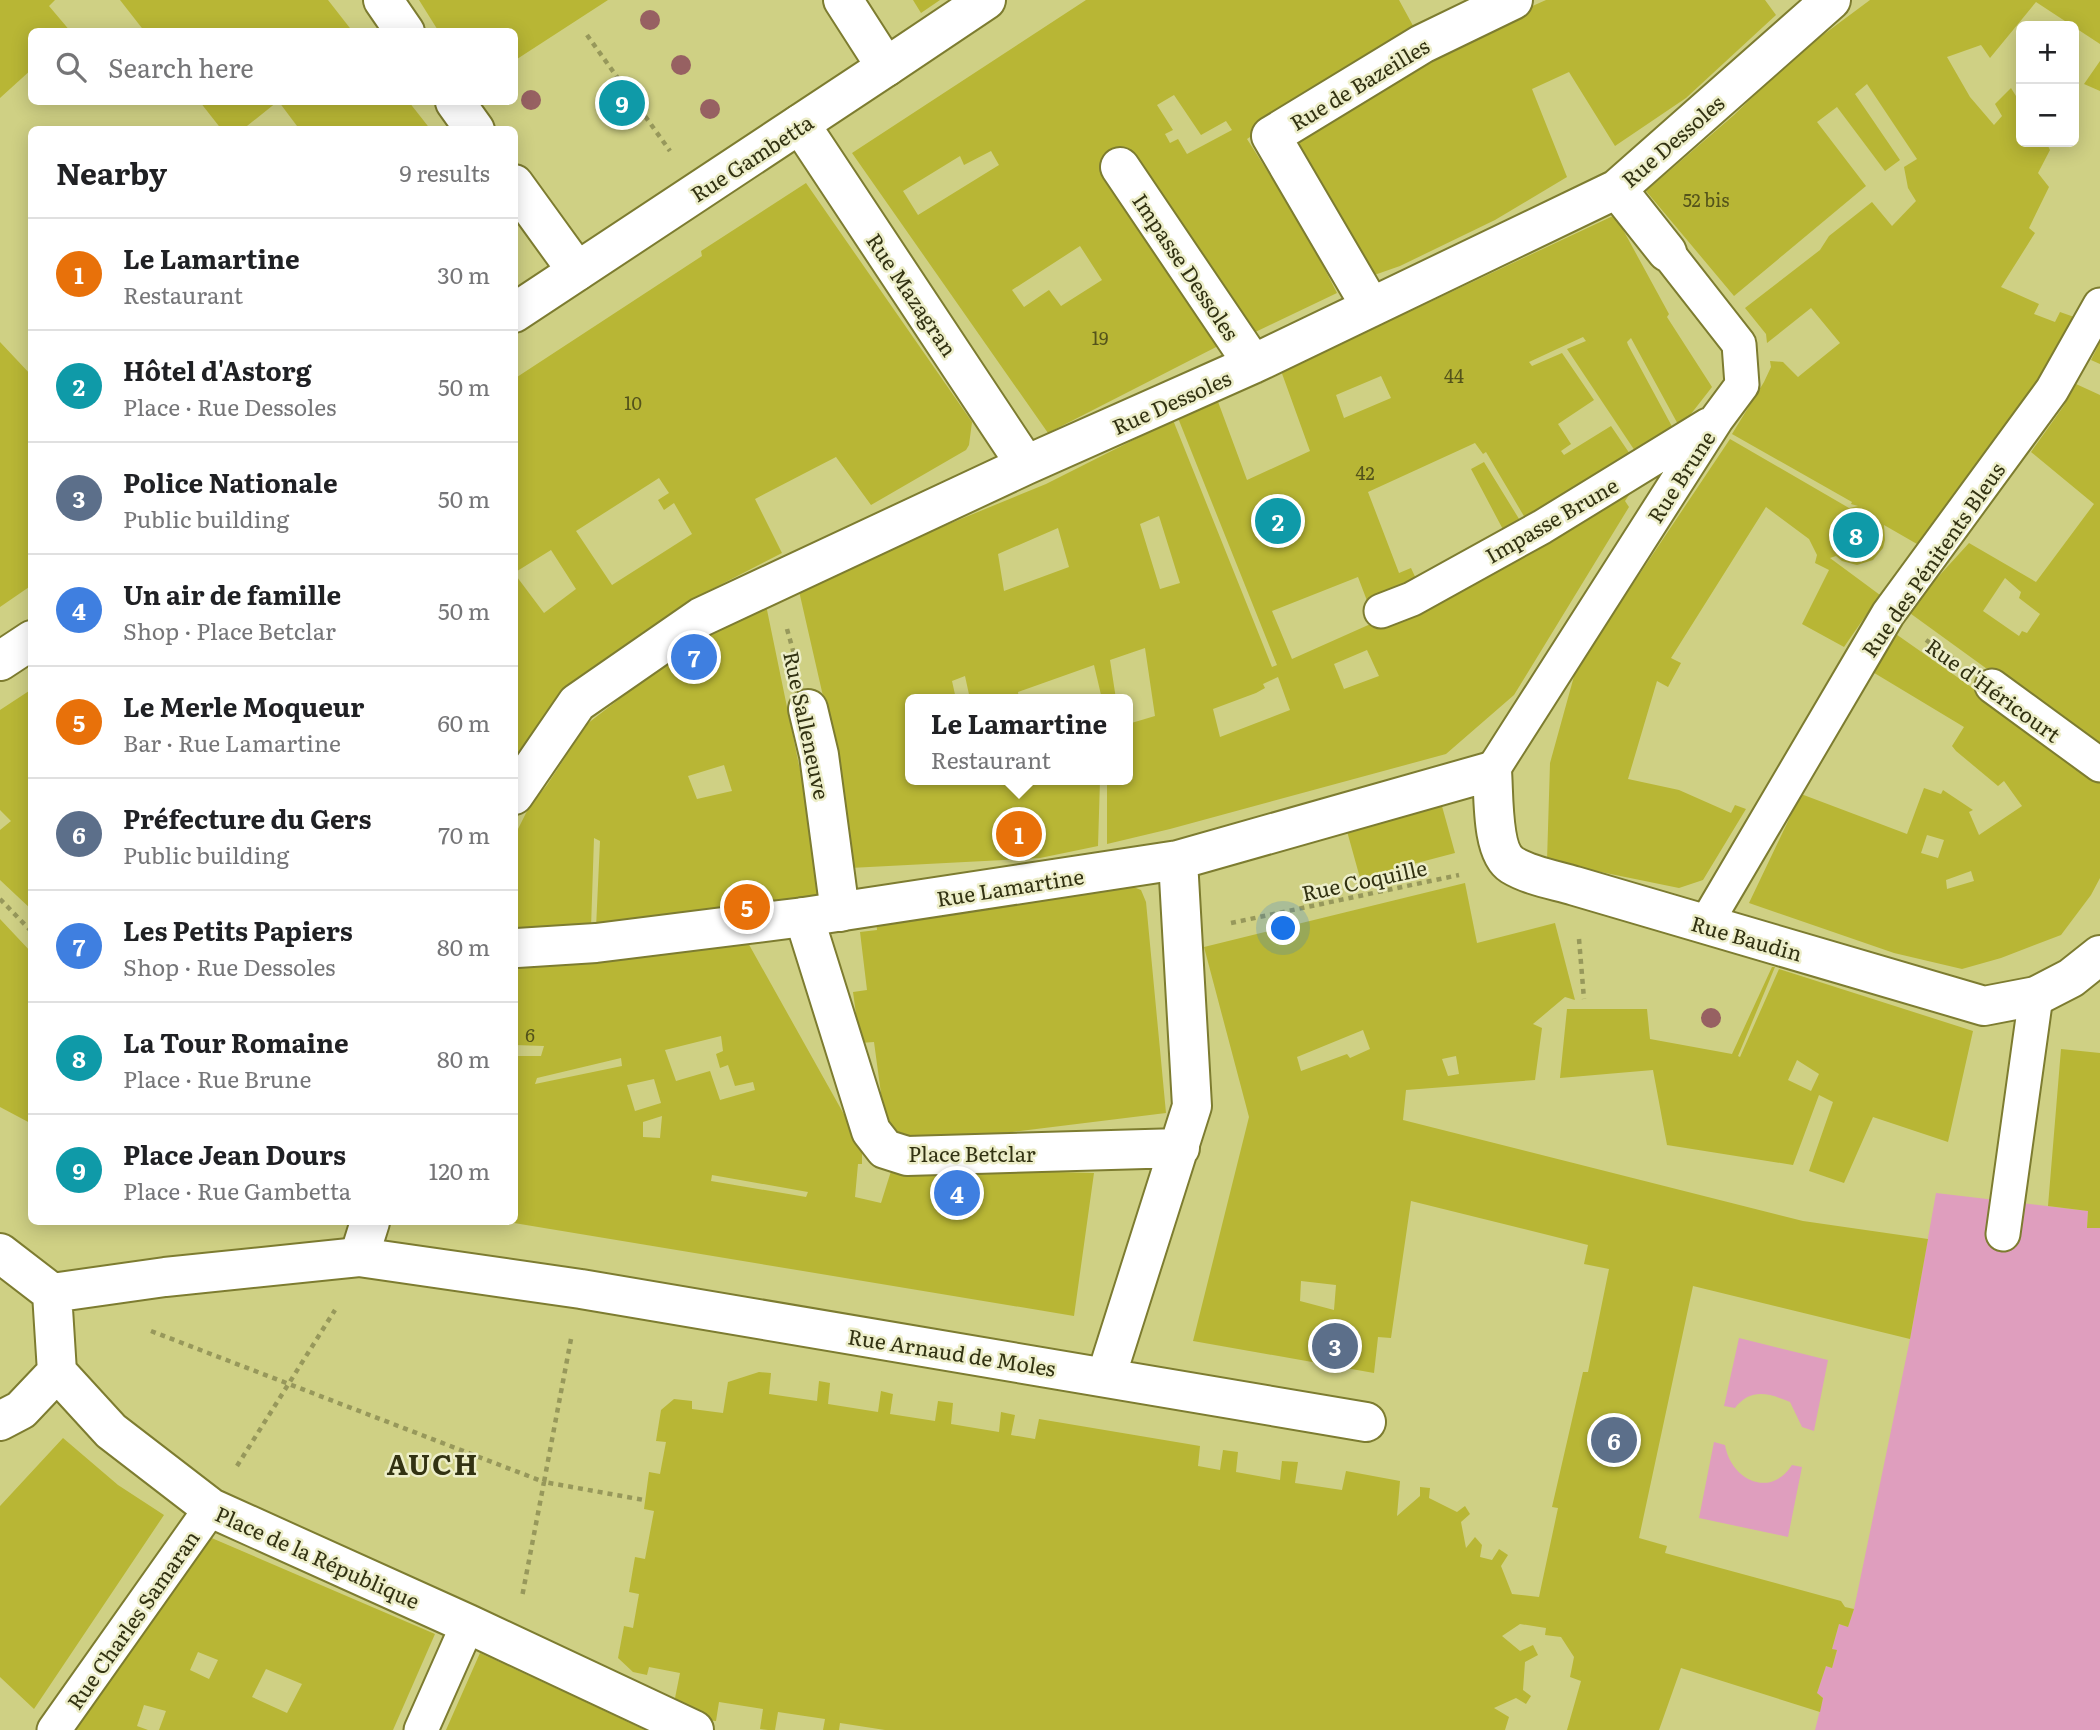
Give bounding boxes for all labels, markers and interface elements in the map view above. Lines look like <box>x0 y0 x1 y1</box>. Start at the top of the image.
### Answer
map controls <box>2016 21 2079 147</box>
button: + <box>2016 21 2079 84</box>
search box <box>28 28 518 105</box>
street label: Rue de Bazeilles <box>1283 29 1435 137</box>
text: Search here <box>108 47 254 86</box>
icon: search <box>52 48 90 86</box>
pin: 9 <box>599 77 645 129</box>
button: − <box>2016 84 2079 147</box>
street label: Rue Dessoles <box>1614 87 1730 193</box>
street label: Rue Gambetta <box>684 105 819 208</box>
text: Nearby <box>56 150 167 194</box>
text: 9 results <box>400 155 490 189</box>
street label: Impasse Dessoles <box>1126 186 1248 346</box>
house number: 52 bis <box>1683 186 1729 213</box>
street label: Rue Mazagran <box>860 226 966 362</box>
text: Le Lamartine <box>123 238 300 277</box>
text: 1 <box>74 257 84 291</box>
text: 30 m <box>437 257 490 291</box>
text: Restaurant <box>123 277 243 311</box>
house number: 19 <box>1092 324 1108 351</box>
text: Hôtel d'Astorg <box>123 350 311 389</box>
street label: Rue Dessoles <box>1107 361 1235 441</box>
house number: 44 <box>1444 362 1464 389</box>
text: 2 <box>73 369 85 403</box>
text: 50 m <box>438 369 490 403</box>
text: Place · Rue Dessoles <box>123 389 336 423</box>
house number: 10 <box>624 389 642 416</box>
street label: Rue Brune <box>1639 424 1722 528</box>
street label: Rue des Pénitents Bleus <box>1853 455 2011 663</box>
house number: 42 <box>1355 459 1375 486</box>
text: Police Nationale <box>123 462 338 501</box>
street label: Impasse Brune <box>1479 468 1623 570</box>
text: 3 <box>73 481 85 515</box>
text: 50 m <box>438 481 490 515</box>
pin: 2 <box>1255 495 1301 547</box>
text: Public building <box>123 501 289 535</box>
pin: 8 <box>1833 509 1879 561</box>
text: Un air de famille <box>123 574 341 613</box>
text: 4 <box>72 593 86 627</box>
text: 50 m <box>438 593 490 627</box>
text: Shop · Place Betclar <box>123 613 336 647</box>
street label: Rue d'Héricourt <box>1920 629 2068 749</box>
pin: 7 <box>671 631 717 683</box>
street label: Rue Salleneuve <box>777 648 839 802</box>
text: Le Merle Moqueur <box>123 686 364 725</box>
popup <box>905 694 1133 785</box>
text: Le Lamartine <box>931 703 1107 742</box>
text: 5 <box>73 705 85 739</box>
text: 60 m <box>437 705 490 739</box>
text: Bar · Rue Lamartine <box>123 725 341 759</box>
text: Restaurant <box>931 742 1051 776</box>
text: Préfecture du Gers <box>123 798 371 837</box>
pin: 1 <box>996 808 1042 860</box>
text: 6 <box>72 817 86 851</box>
text: 70 m <box>438 817 490 851</box>
text: Public building <box>123 837 289 871</box>
street label: Rue Coquille <box>1299 851 1429 907</box>
street label: Rue Lamartine <box>934 859 1086 913</box>
pin: 5 <box>724 881 770 933</box>
street label: Rue Baudin <box>1688 906 1806 968</box>
text: Les Petits Papiers <box>123 910 353 949</box>
your location <box>1266 911 1300 945</box>
text: 7 <box>73 929 85 963</box>
text: 80 m <box>437 929 490 963</box>
text: Shop · Rue Dessoles <box>123 949 335 983</box>
house number: 6 <box>525 1021 535 1048</box>
text: La Tour Romaine <box>123 1022 349 1061</box>
text: 8 <box>72 1041 86 1075</box>
text: 80 m <box>437 1041 490 1075</box>
text: Place · Rue Brune <box>123 1061 311 1095</box>
text: Place Jean Dours <box>123 1134 346 1173</box>
street label: Place Betclar <box>908 1137 1036 1168</box>
text: 9 <box>72 1153 86 1187</box>
text: 120 m <box>429 1153 490 1187</box>
pin: 4 <box>934 1167 980 1219</box>
text: Place · Rue Gambetta <box>123 1173 351 1207</box>
street label: Rue Arnaud de Moles <box>846 1319 1058 1383</box>
pin: 3 <box>1312 1320 1358 1372</box>
pin: 6 <box>1591 1414 1637 1466</box>
district label: AUCH <box>387 1442 479 1484</box>
street label: Place de la République <box>211 1497 425 1615</box>
street label: Rue Charles Samaran <box>58 1523 206 1715</box>

